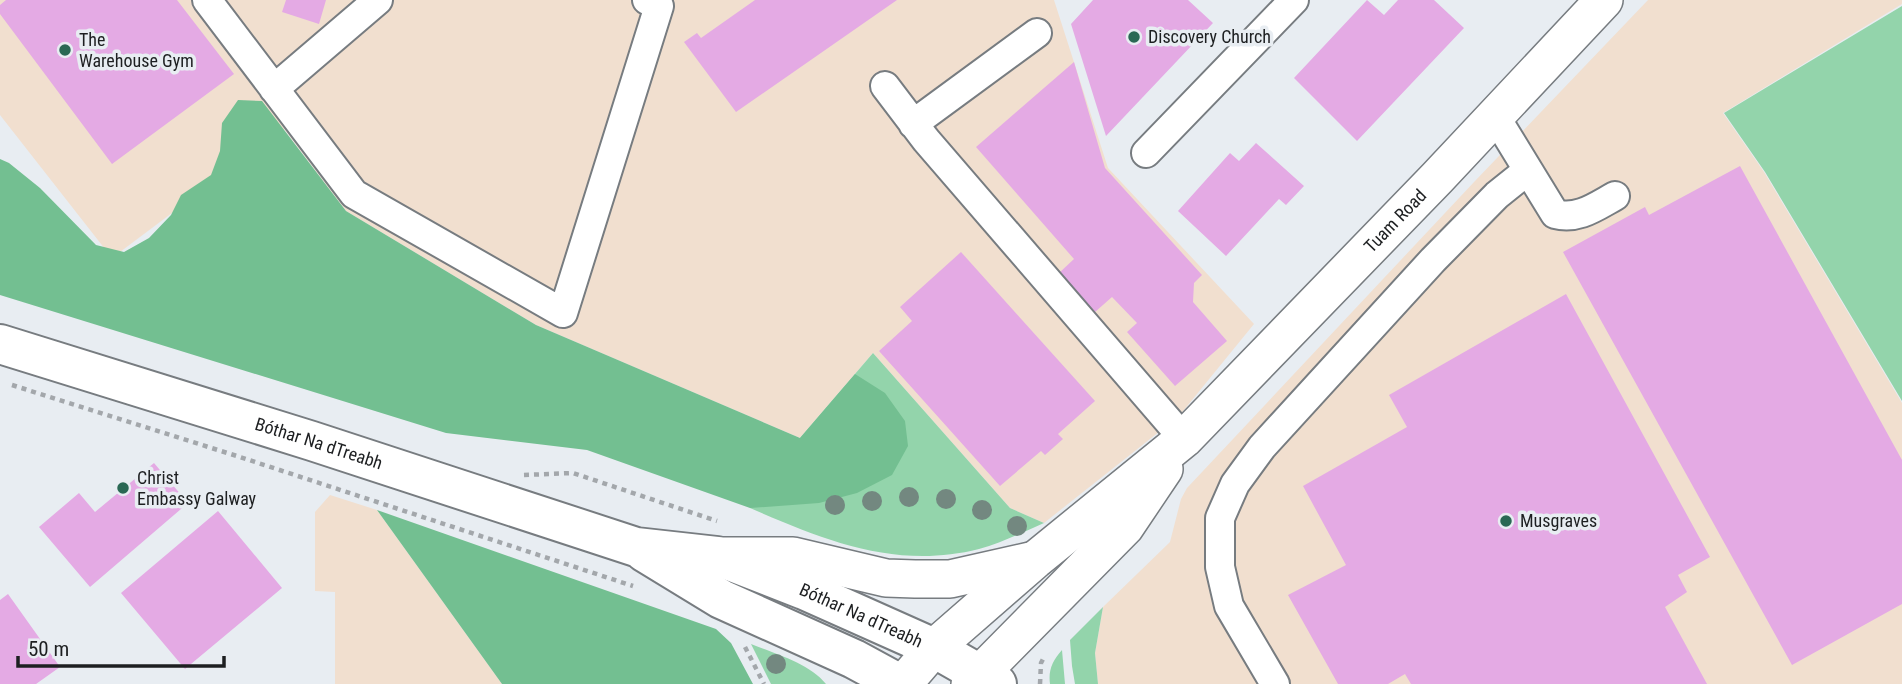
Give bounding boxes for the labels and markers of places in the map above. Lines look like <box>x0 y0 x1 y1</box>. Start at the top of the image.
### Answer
place label: Discovery Church <box>1148 26 1271 47</box>
place label: The Warehouse Gym <box>79 29 194 71</box>
marker: Discovery Church <box>1126 29 1142 45</box>
marker: The Warehouse Gym <box>57 42 73 58</box>
place label: Christ Embassy Galway <box>137 467 257 509</box>
marker: Christ Embassy Galway <box>115 480 131 496</box>
place label: Musgraves <box>1520 510 1597 531</box>
marker: Musgraves <box>1498 513 1514 529</box>

